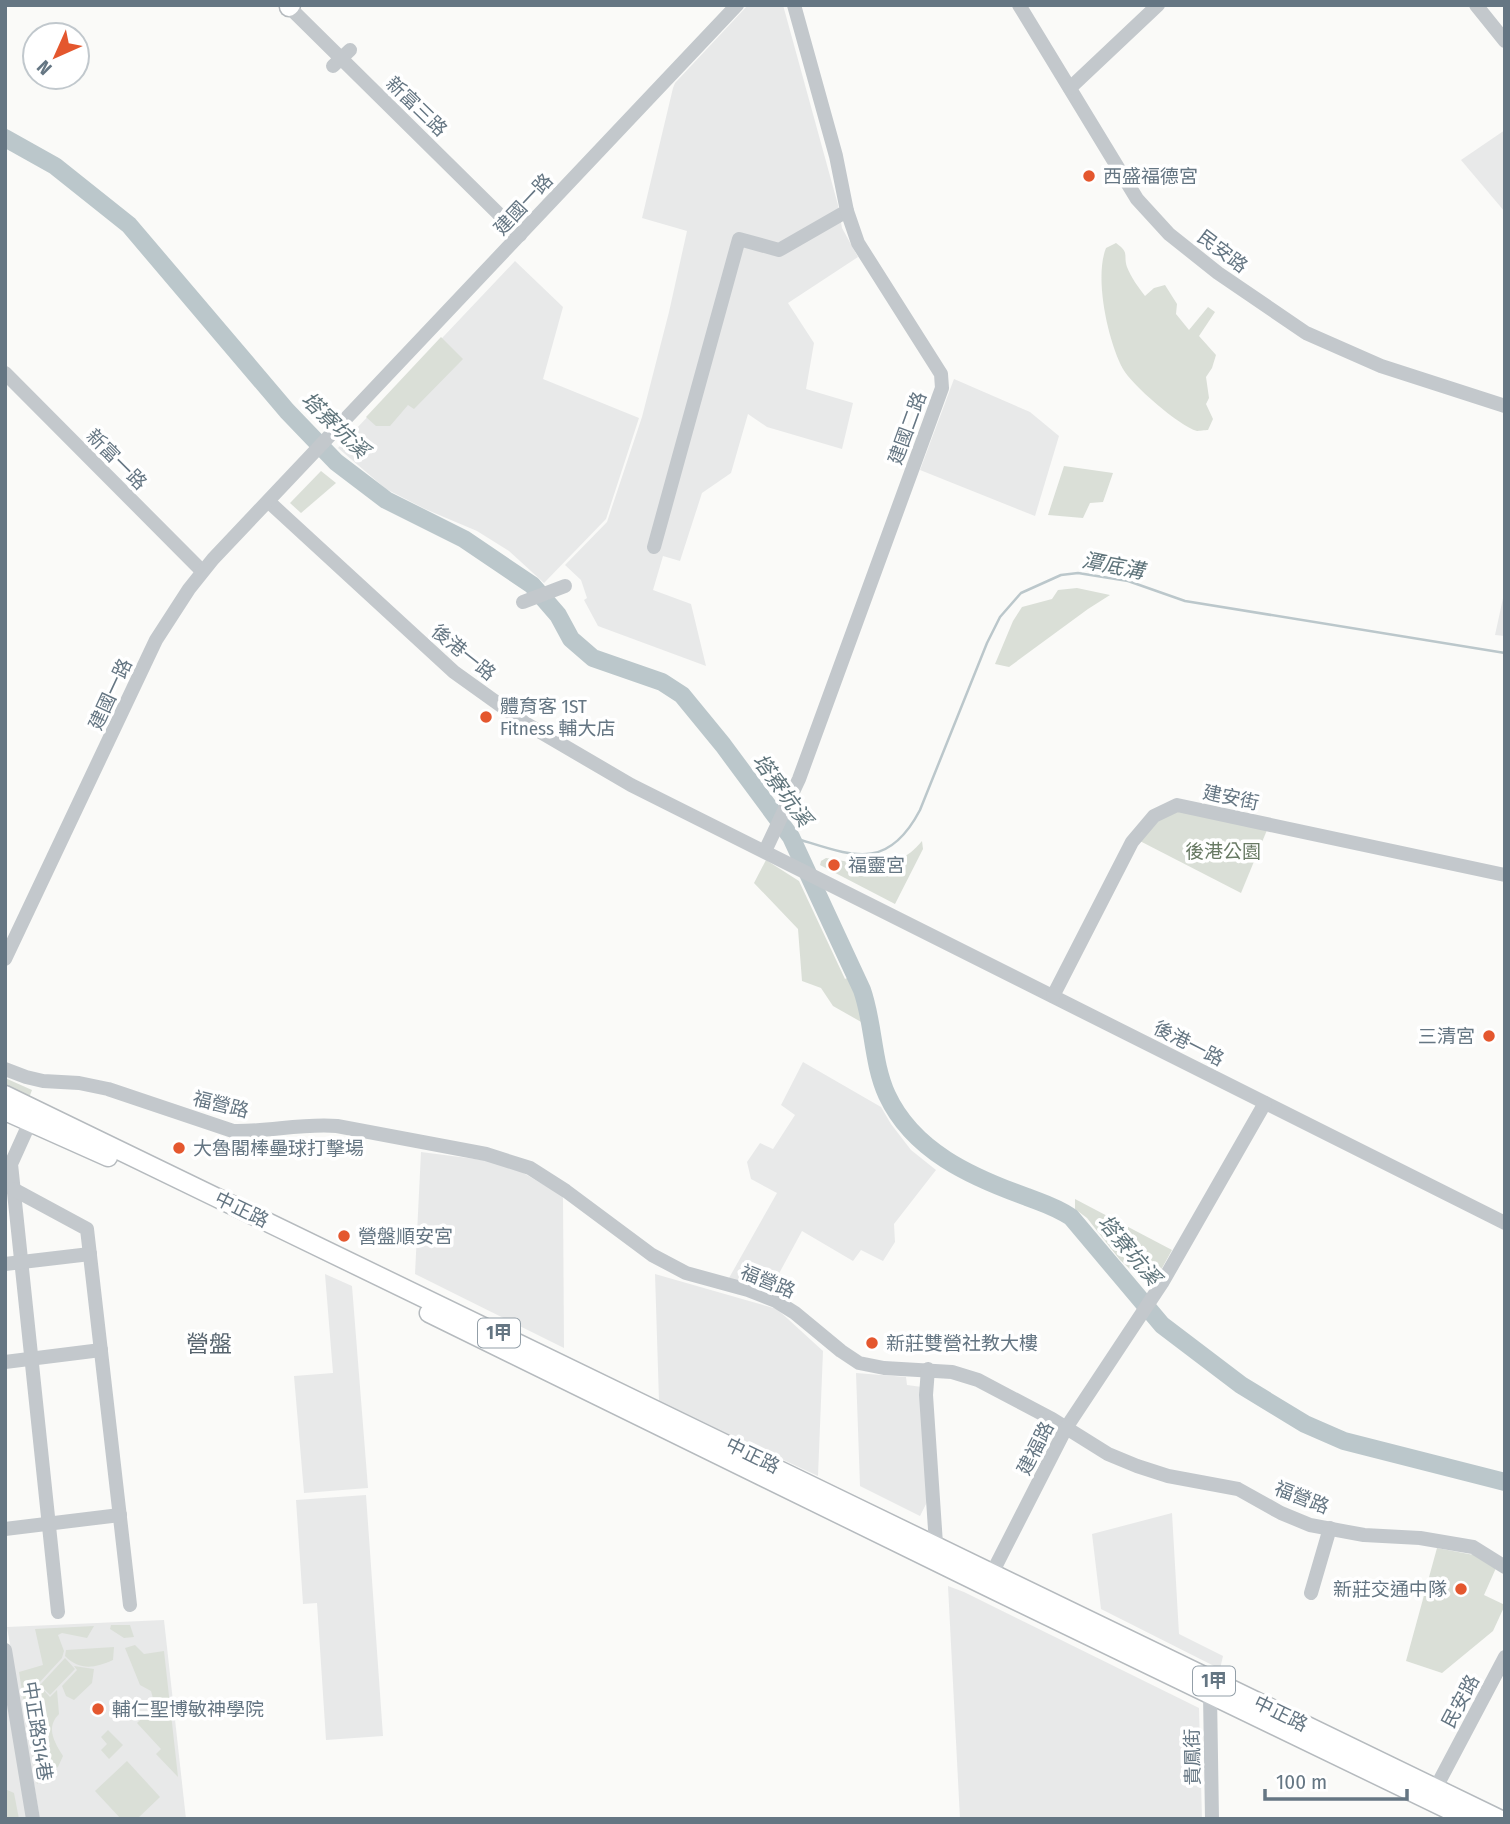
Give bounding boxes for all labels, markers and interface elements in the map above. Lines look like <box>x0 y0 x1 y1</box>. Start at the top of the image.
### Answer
north arrow <box>21 21 91 91</box>
text: N <box>32 56 56 80</box>
street label: 新富三路 <box>381 72 452 141</box>
place label: 西盛福德宮 <box>1103 165 1198 188</box>
marker: 西盛福德宮 <box>1081 168 1097 184</box>
street label: 建國一路 <box>489 169 558 240</box>
street label: 民安路 <box>1193 225 1252 278</box>
water label: 塔寮坑溪 <box>296 386 376 466</box>
street label: 建國二路 <box>884 389 931 468</box>
street label: 新富一路 <box>82 424 152 494</box>
water label: 潭底溝 <box>1080 547 1149 585</box>
street label: 後港一路 <box>427 620 500 685</box>
street label: 建國一路 <box>84 655 137 734</box>
place label: 體育客 1ST Fitness 輔大店 <box>500 695 616 740</box>
marker: 體育客 1ST Fitness 輔大店 <box>478 709 494 725</box>
water label: 塔寮坑溪 <box>747 748 819 834</box>
street label: 建安街 <box>1201 780 1261 815</box>
park label: 後港公園 <box>1185 840 1261 863</box>
place label: 福靈宮 <box>848 854 905 877</box>
marker: 福靈宮 <box>826 857 842 873</box>
street label: 後港一路 <box>1150 1016 1228 1071</box>
place label: 三清宮 <box>1418 1025 1475 1048</box>
marker: 三清宮 <box>1481 1028 1497 1044</box>
street label: 福營路 <box>190 1086 251 1123</box>
place label: 大魯閣棒壘球打擊場 <box>193 1137 364 1160</box>
marker: 大魯閣棒壘球打擊場 <box>171 1140 187 1156</box>
street label: 中正路 <box>211 1187 272 1232</box>
water label: 塔寮坑溪 <box>1092 1209 1168 1293</box>
place label: 營盤順安宮 <box>358 1225 453 1248</box>
marker: 營盤順安宮 <box>336 1228 352 1244</box>
street label: 福營路 <box>737 1260 799 1303</box>
road number: 1甲 <box>478 1318 520 1348</box>
district label: 營盤 <box>186 1330 232 1358</box>
place label: 新莊雙營社教大樓 <box>886 1332 1038 1355</box>
marker: 新莊雙營社教大樓 <box>864 1335 880 1351</box>
street label: 建福路 <box>1012 1418 1059 1479</box>
street label: 中正路 <box>722 1433 783 1478</box>
street label: 福營路 <box>1271 1477 1333 1518</box>
place label: 新莊交通中隊 <box>1333 1578 1447 1601</box>
marker: 新莊交通中隊 <box>1453 1581 1469 1597</box>
road number: 1甲 <box>1193 1666 1235 1696</box>
street label: 民安路 <box>1437 1671 1484 1732</box>
street label: 中正路514巷 <box>18 1680 57 1782</box>
street label: 中正路 <box>1250 1691 1311 1736</box>
place label: 輔仁聖博敏神學院 <box>112 1698 264 1721</box>
marker: 輔仁聖博敏神學院 <box>90 1701 106 1717</box>
street label: 貴鳳街 <box>1181 1728 1204 1786</box>
scale bar <box>1265 1758 1407 1802</box>
text: 100 m <box>1276 1769 1327 1795</box>

